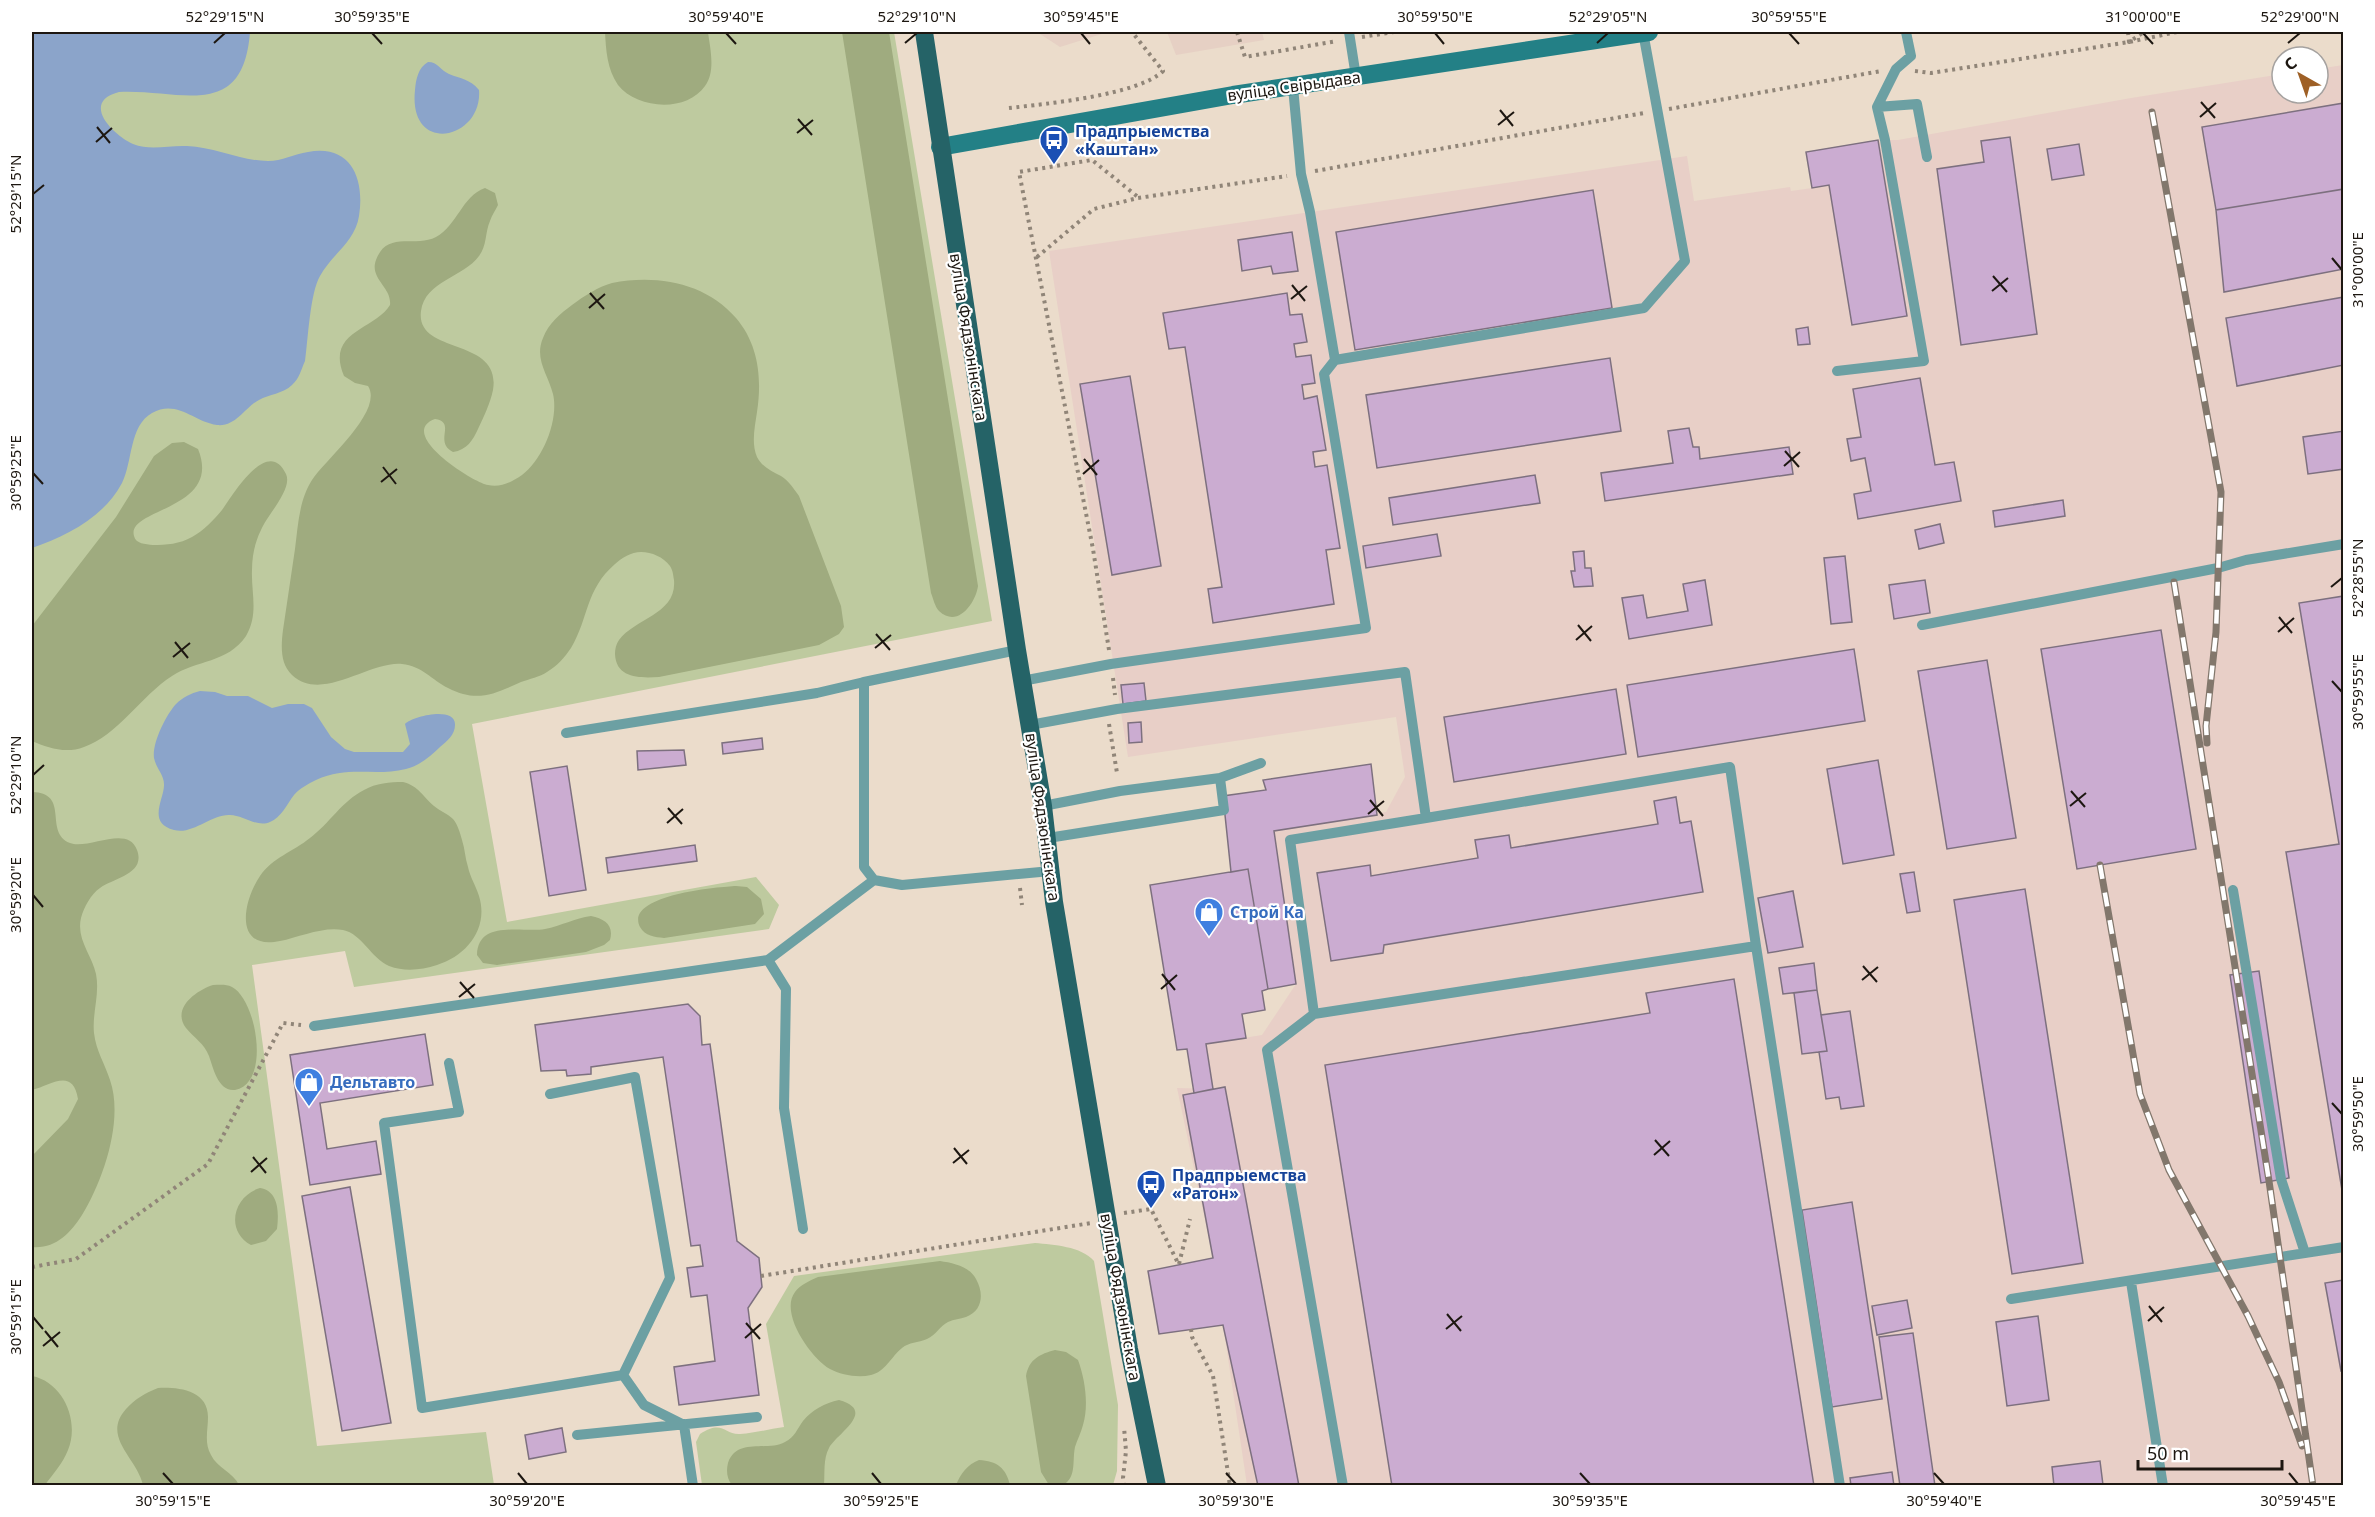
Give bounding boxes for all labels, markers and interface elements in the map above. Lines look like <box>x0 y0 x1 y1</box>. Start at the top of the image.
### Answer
text: 52°29'15"N <box>186 6 264 26</box>
text: 30°59'35"E <box>334 6 410 26</box>
text: 30°59'40"E <box>688 6 764 26</box>
text: 52°29'10"N <box>878 6 956 26</box>
text: 30°59'45"E <box>1043 6 1119 26</box>
text: 30°59'50"E <box>1397 6 1473 26</box>
text: 52°29'05"N <box>1569 6 1647 26</box>
text: 30°59'55"E <box>1751 6 1827 26</box>
text: 31°00'00"E <box>2105 6 2181 26</box>
text: 52°29'00"N <box>2261 6 2339 26</box>
north arrow <box>2270 45 2330 105</box>
text: С <box>2279 52 2301 75</box>
street label: вуліца Свірыдава <box>1226 66 1362 106</box>
place label: Прадпрыемства «Каштан» <box>1075 120 1210 160</box>
bus stop icon: Прадпрыемства «Каштан» <box>1038 124 1070 166</box>
text: 52°29'15"N <box>5 155 25 233</box>
text: 31°00'00"E <box>2347 232 2367 308</box>
street label: вуліца Фядзюнінскага <box>945 251 993 423</box>
text: 30°59'25"E <box>5 435 25 511</box>
text: 52°28'55"N <box>2347 539 2367 617</box>
text: 30°59'55"E <box>2347 654 2367 730</box>
street label: вуліца Фядзюнінскага <box>1020 731 1066 903</box>
text: 52°29'10"N <box>5 736 25 814</box>
text: 30°59'20"E <box>5 857 25 933</box>
shop icon: Строй Ка <box>1193 896 1225 938</box>
place label: Строй Ка <box>1230 901 1304 923</box>
shop icon: Дельтавто <box>293 1066 325 1108</box>
place label: Дельтавто <box>330 1071 415 1093</box>
text: 30°59'50"E <box>2347 1076 2367 1152</box>
place label: Прадпрыемства «Ратон» <box>1172 1164 1307 1204</box>
bus stop icon: Прадпрыемства «Ратон» <box>1135 1168 1167 1210</box>
street label: вуліца Фядзюнінскага <box>1095 1212 1147 1382</box>
text: 30°59'15"E <box>5 1279 25 1355</box>
scale bar <box>2138 1433 2282 1471</box>
text: 50 m <box>2147 1441 2189 1465</box>
text: 30°59'15"E <box>135 1490 211 1510</box>
text: 30°59'20"E <box>489 1490 565 1510</box>
text: 30°59'25"E <box>843 1490 919 1510</box>
text: 30°59'30"E <box>1198 1490 1274 1510</box>
text: 30°59'35"E <box>1552 1490 1628 1510</box>
text: 30°59'40"E <box>1906 1490 1982 1510</box>
text: 30°59'45"E <box>2260 1490 2336 1510</box>

